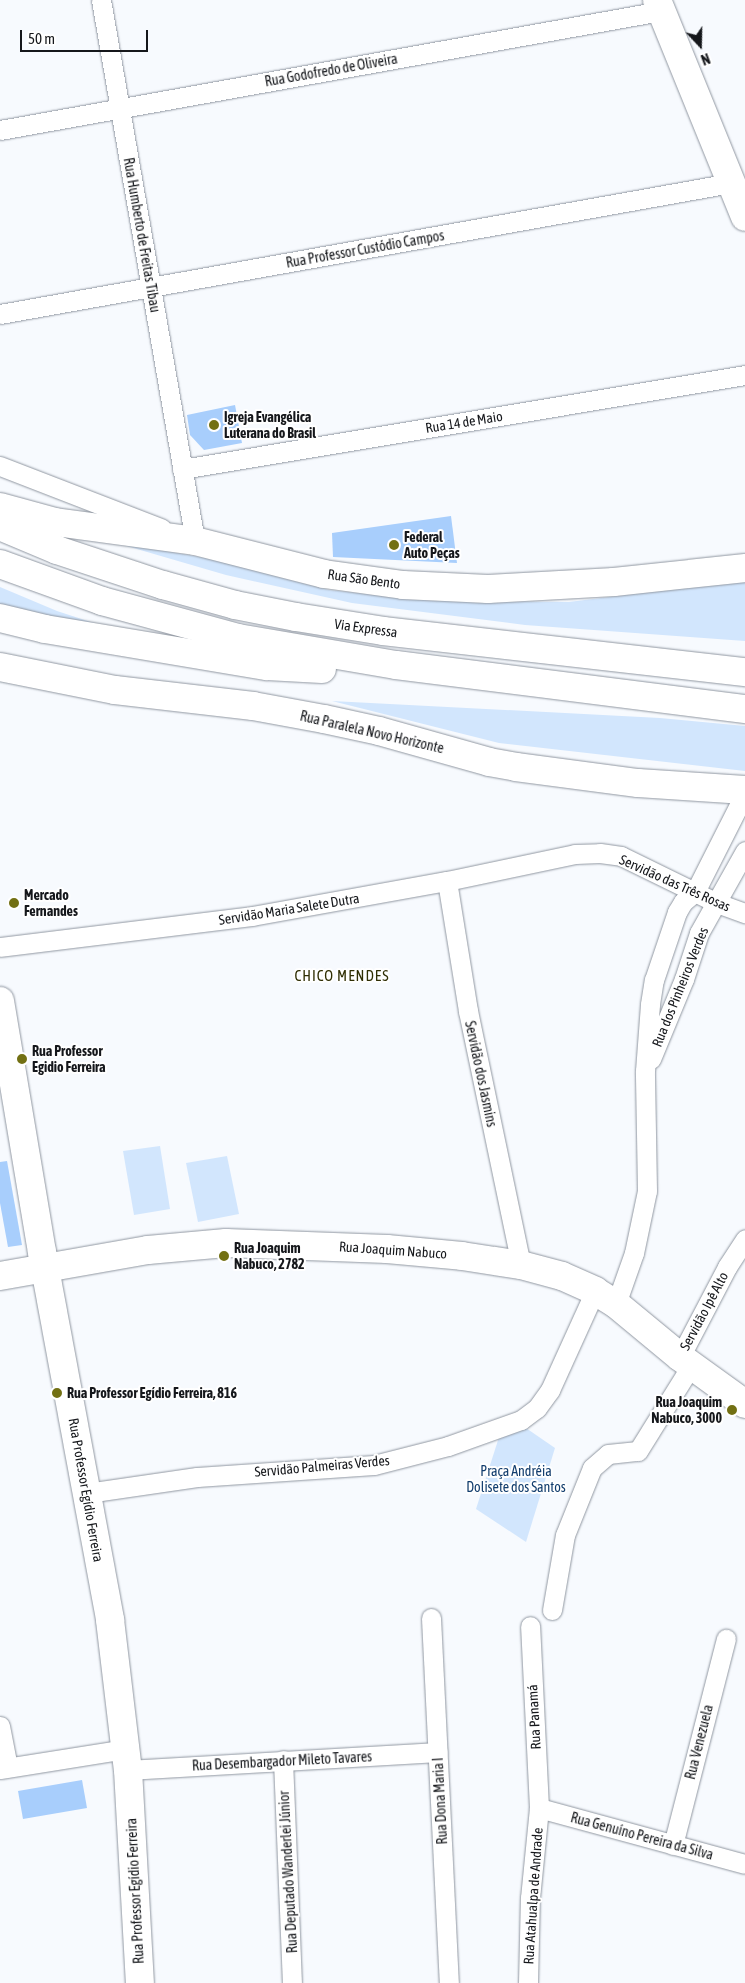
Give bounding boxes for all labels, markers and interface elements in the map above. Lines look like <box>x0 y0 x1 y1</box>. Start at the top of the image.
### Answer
scale bar <box>22 20 150 52</box>
north arrow <box>675 20 725 70</box>
text: 50 m <box>28 30 55 47</box>
street label: Rua Godofredo de Oliveira <box>263 50 399 90</box>
text: N <box>699 50 712 68</box>
street label: Rua Humberto de Freitas Tibau <box>120 156 164 314</box>
street label: Rua Professor Custódio Campos <box>285 227 445 271</box>
street label: Rua 14 de Maio <box>424 408 504 436</box>
place label: Igreja Evangélica Luterana do Brasil <box>224 409 316 442</box>
marker: Igreja Evangélica Luterana do Brasil <box>208 419 220 431</box>
place label: Federal Auto Peças <box>404 529 460 562</box>
marker: Federal Auto Peças <box>388 539 400 551</box>
street label: Rua São Bento <box>327 566 401 592</box>
street label: Via Expressa <box>333 615 399 641</box>
street label: Rua Paralela Novo Horizonte <box>298 707 446 757</box>
street label: Servidão das Três Rosas <box>617 851 733 915</box>
place label: Mercado Fernandes <box>24 887 78 920</box>
street label: Servidão Maria Salete Dutra <box>217 890 361 928</box>
marker: Mercado Fernandes <box>8 897 20 909</box>
street label: Rua dos Pinheiros Verdes <box>648 925 712 1049</box>
district label: CHICO MENDES <box>293 967 391 985</box>
street label: Servidão dos Jasmins <box>462 1019 500 1129</box>
place label: Rua Professor Egidio Ferreira <box>32 1043 105 1076</box>
marker: Rua Professor Egidio Ferreira <box>16 1053 28 1065</box>
street label: Rua Joaquim Nabuco <box>338 1238 448 1262</box>
place label: Rua Joaquim Nabuco, 2782 <box>234 1240 305 1272</box>
marker: Rua Joaquim Nabuco, 2782 <box>218 1250 230 1262</box>
street label: Servidão Ipê Alto <box>676 1269 732 1353</box>
place label: Rua Professor Egídio Ferreira, 816 <box>67 1385 237 1401</box>
marker: Rua Professor Egídio Ferreira, 816 <box>51 1387 63 1399</box>
place label: Rua Joaquim Nabuco, 3000 <box>651 1394 722 1426</box>
marker: Rua Joaquim Nabuco, 3000 <box>726 1404 738 1416</box>
street label: Rua Professor Egídio Ferreira <box>65 1417 107 1563</box>
street label: Servidão Palmeiras Verdes <box>254 1452 390 1480</box>
park label: Praça Andréia Dolisete dos Santos <box>466 1463 566 1495</box>
street label: Rua Panamá <box>524 1684 544 1750</box>
street label: Rua Venezuela <box>682 1703 716 1781</box>
street label: Rua Desembargador Mileto Tavares <box>192 1748 372 1774</box>
street label: Rua Dona Maria I <box>429 1757 451 1845</box>
street label: Rua Deputado Wanderlei Júnior <box>275 1790 301 1954</box>
street label: Rua Genuíno Pereira da Silva <box>569 1809 715 1863</box>
street label: Rua Professor Egídio Ferreira <box>123 1818 147 1964</box>
street label: Rua Atahualpa de Andrade <box>520 1827 546 1965</box>

